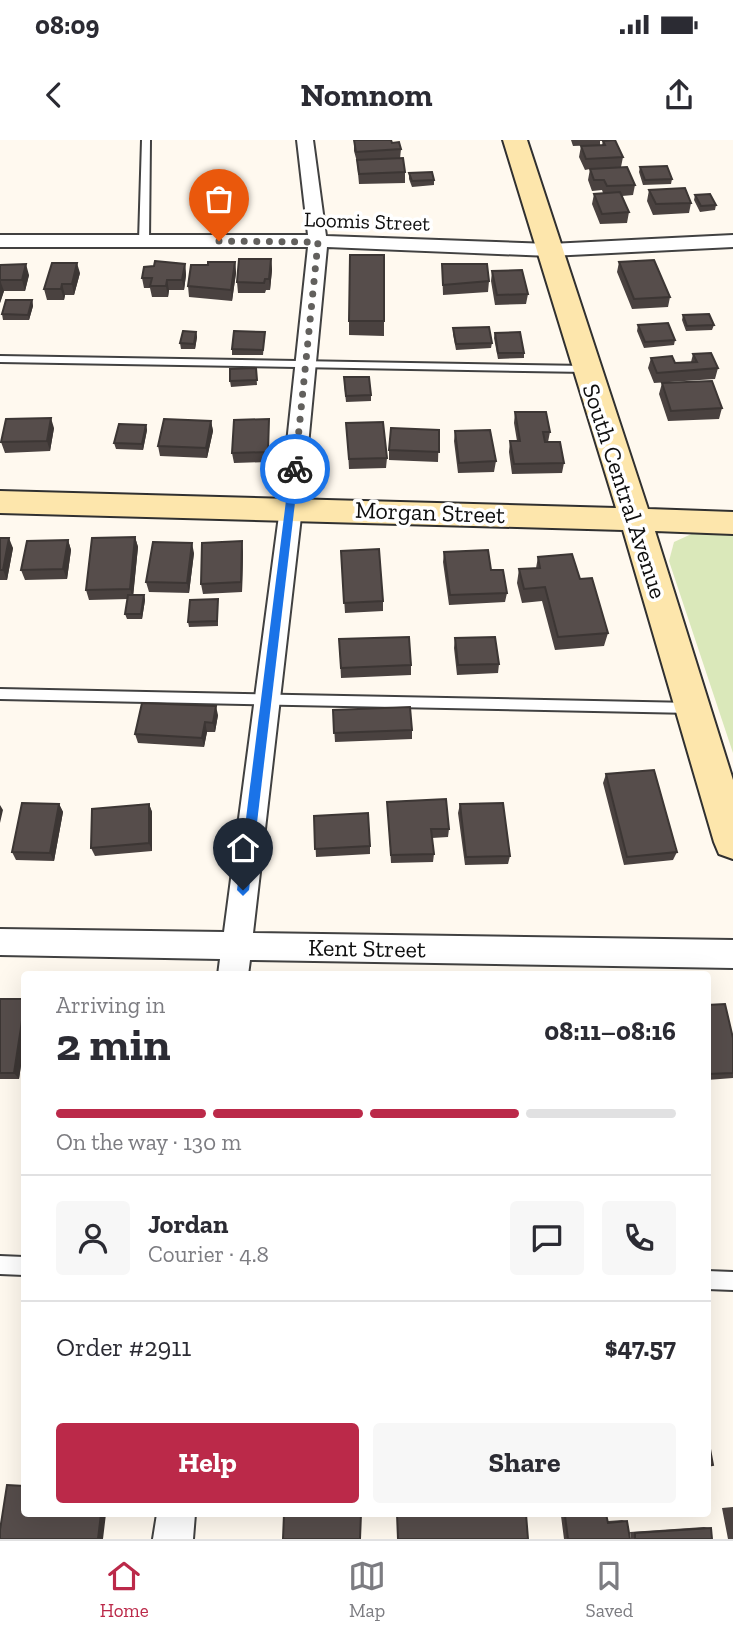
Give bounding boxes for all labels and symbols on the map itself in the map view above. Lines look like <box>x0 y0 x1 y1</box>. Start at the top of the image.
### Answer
pin <box>189 169 249 241</box>
street label: Loomis Street <box>303 206 431 236</box>
street label: South Central Avenue <box>577 380 673 602</box>
courier <box>260 434 330 504</box>
street label: Morgan Street <box>354 495 506 529</box>
pin <box>213 818 273 890</box>
street label: Kent Street <box>308 932 426 964</box>

